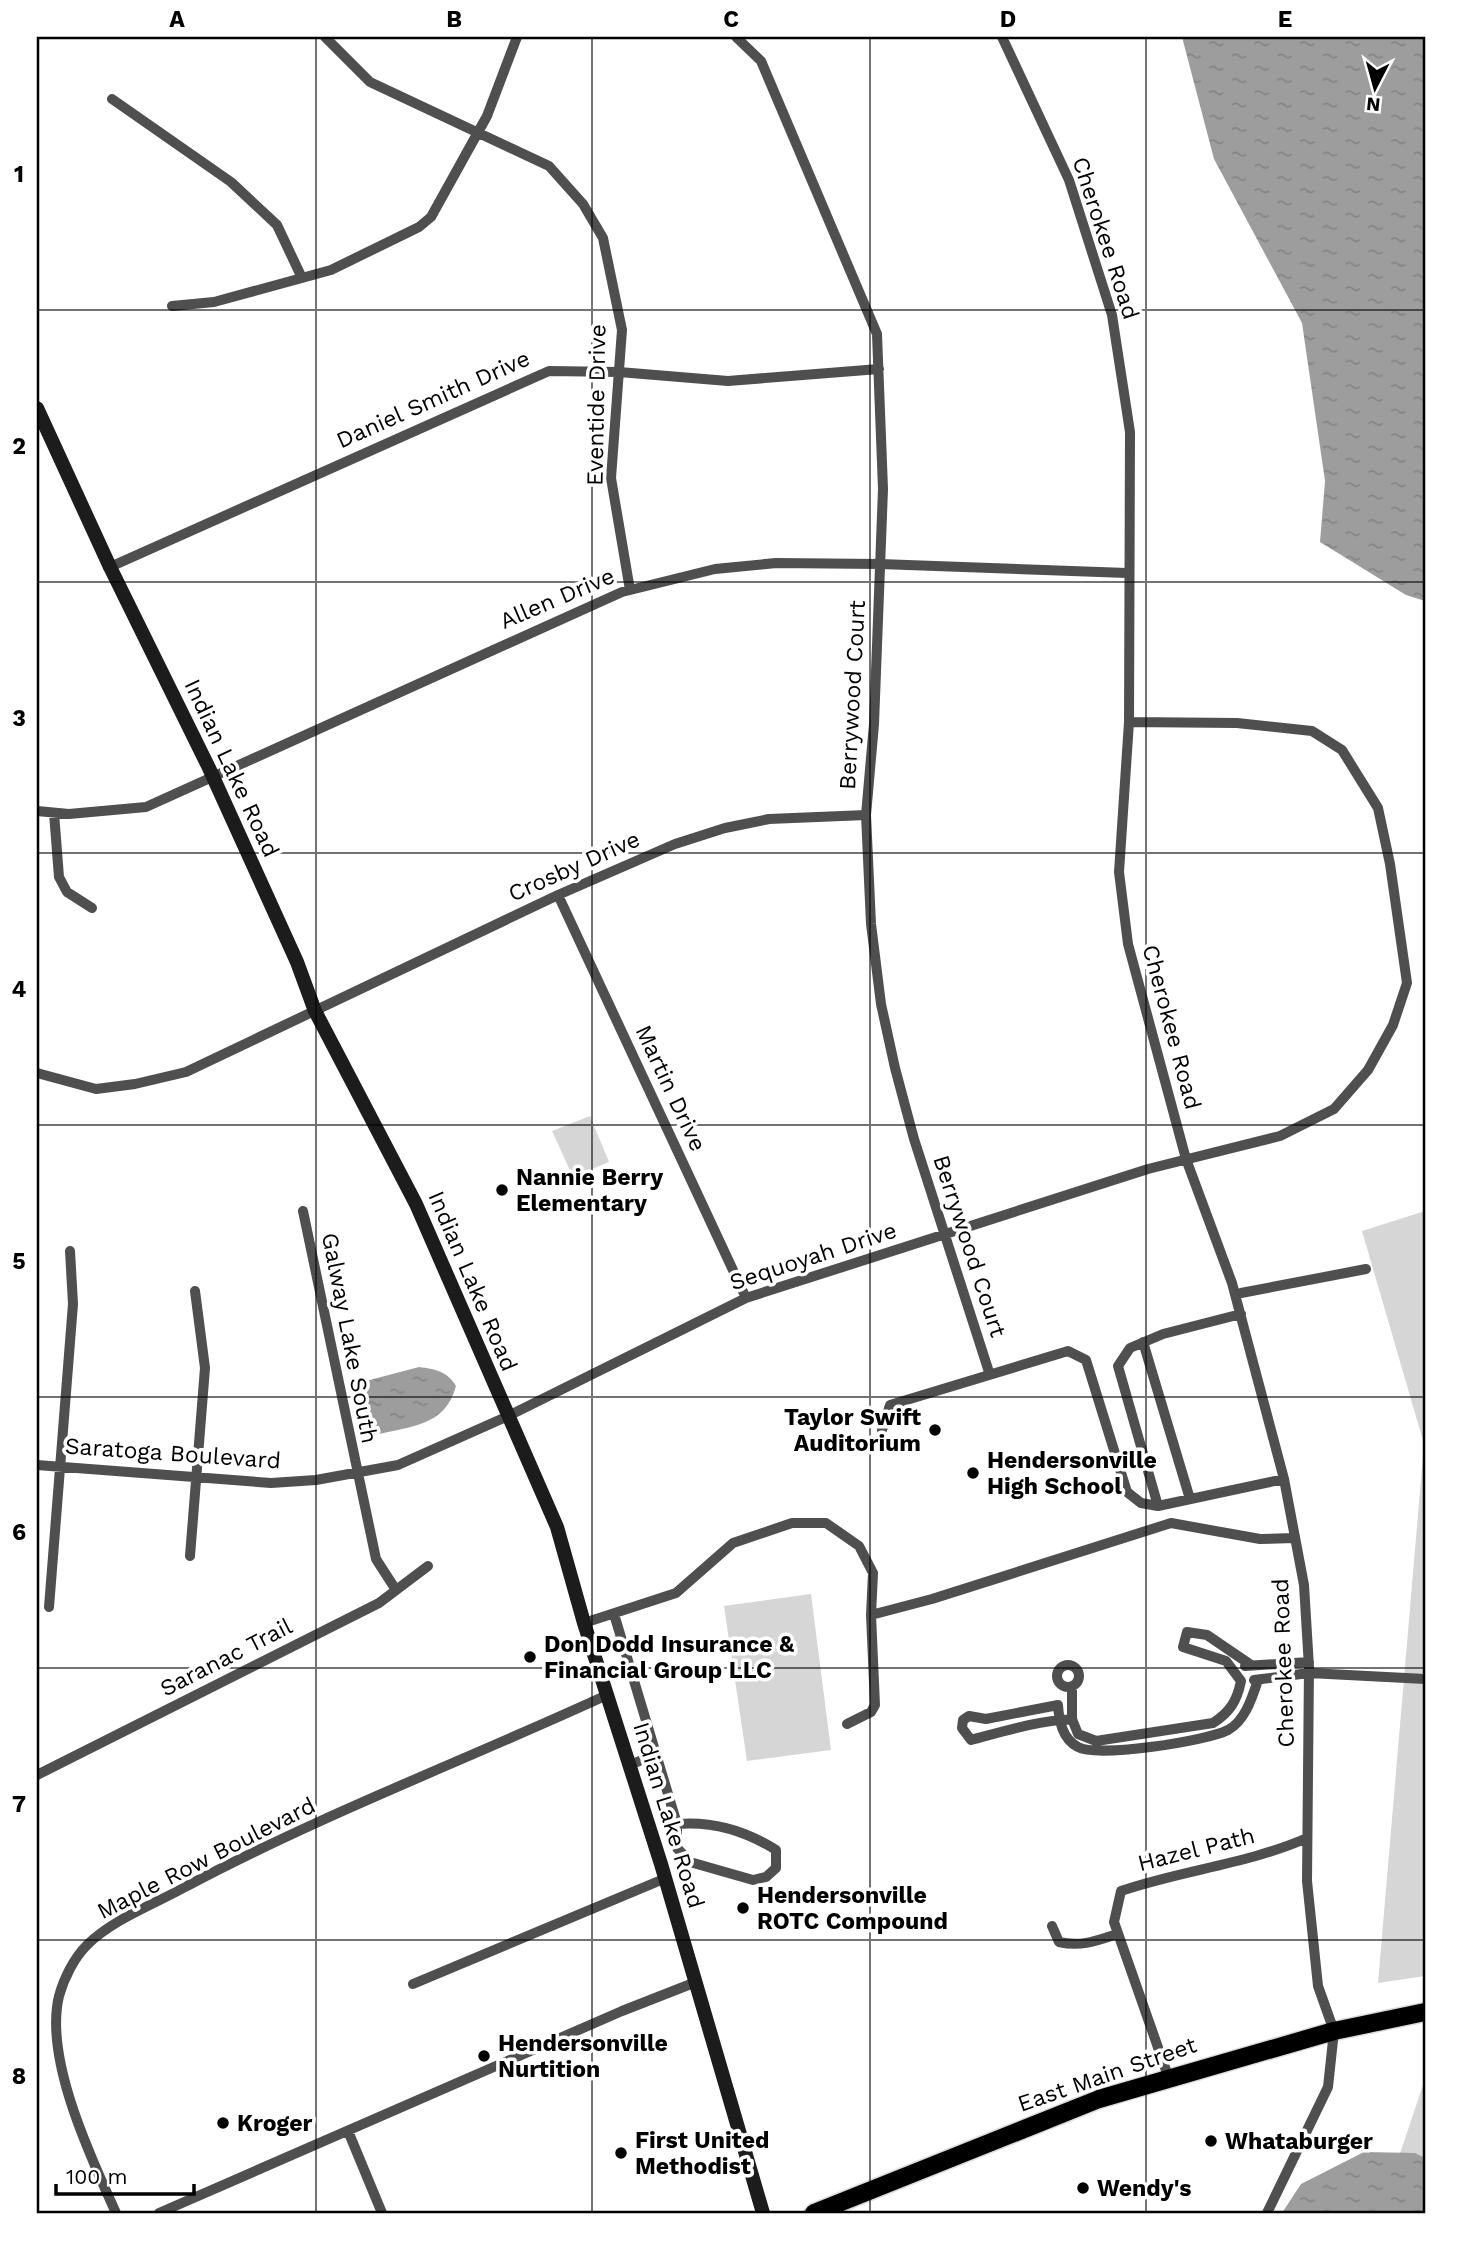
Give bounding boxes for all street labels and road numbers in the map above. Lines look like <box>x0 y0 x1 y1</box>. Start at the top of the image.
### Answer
street label: Cherokee Road <box>1067 153 1145 323</box>
street label: Eventide Drive <box>582 324 611 486</box>
street label: Daniel Smith Drive <box>332 345 534 454</box>
street label: Allen Drive <box>496 562 619 635</box>
street label: Berrywood Court <box>834 599 871 790</box>
street label: Indian Lake Road <box>178 675 285 861</box>
street label: Crosby Drive <box>504 825 644 907</box>
street label: Cherokee Road <box>1137 942 1206 1112</box>
street label: Martin Drive <box>630 1021 712 1156</box>
street label: Berrywood Court <box>927 1152 1012 1341</box>
street label: Indian Lake Road <box>422 1187 523 1375</box>
street label: Sequoyah Drive <box>726 1217 900 1296</box>
street label: Galway Lake South <box>316 1231 383 1446</box>
street label: Saratoga Boulevard <box>64 1432 282 1475</box>
street label: Cherokee Road <box>1267 1578 1300 1748</box>
street label: Saranac Trail <box>156 1613 297 1702</box>
street label: Indian Lake Road <box>627 1719 710 1911</box>
street label: Maple Row Boulevard <box>93 1792 320 1925</box>
street label: Hazel Path <box>1135 1822 1257 1877</box>
street label: East Main Street <box>1014 2031 1200 2118</box>

